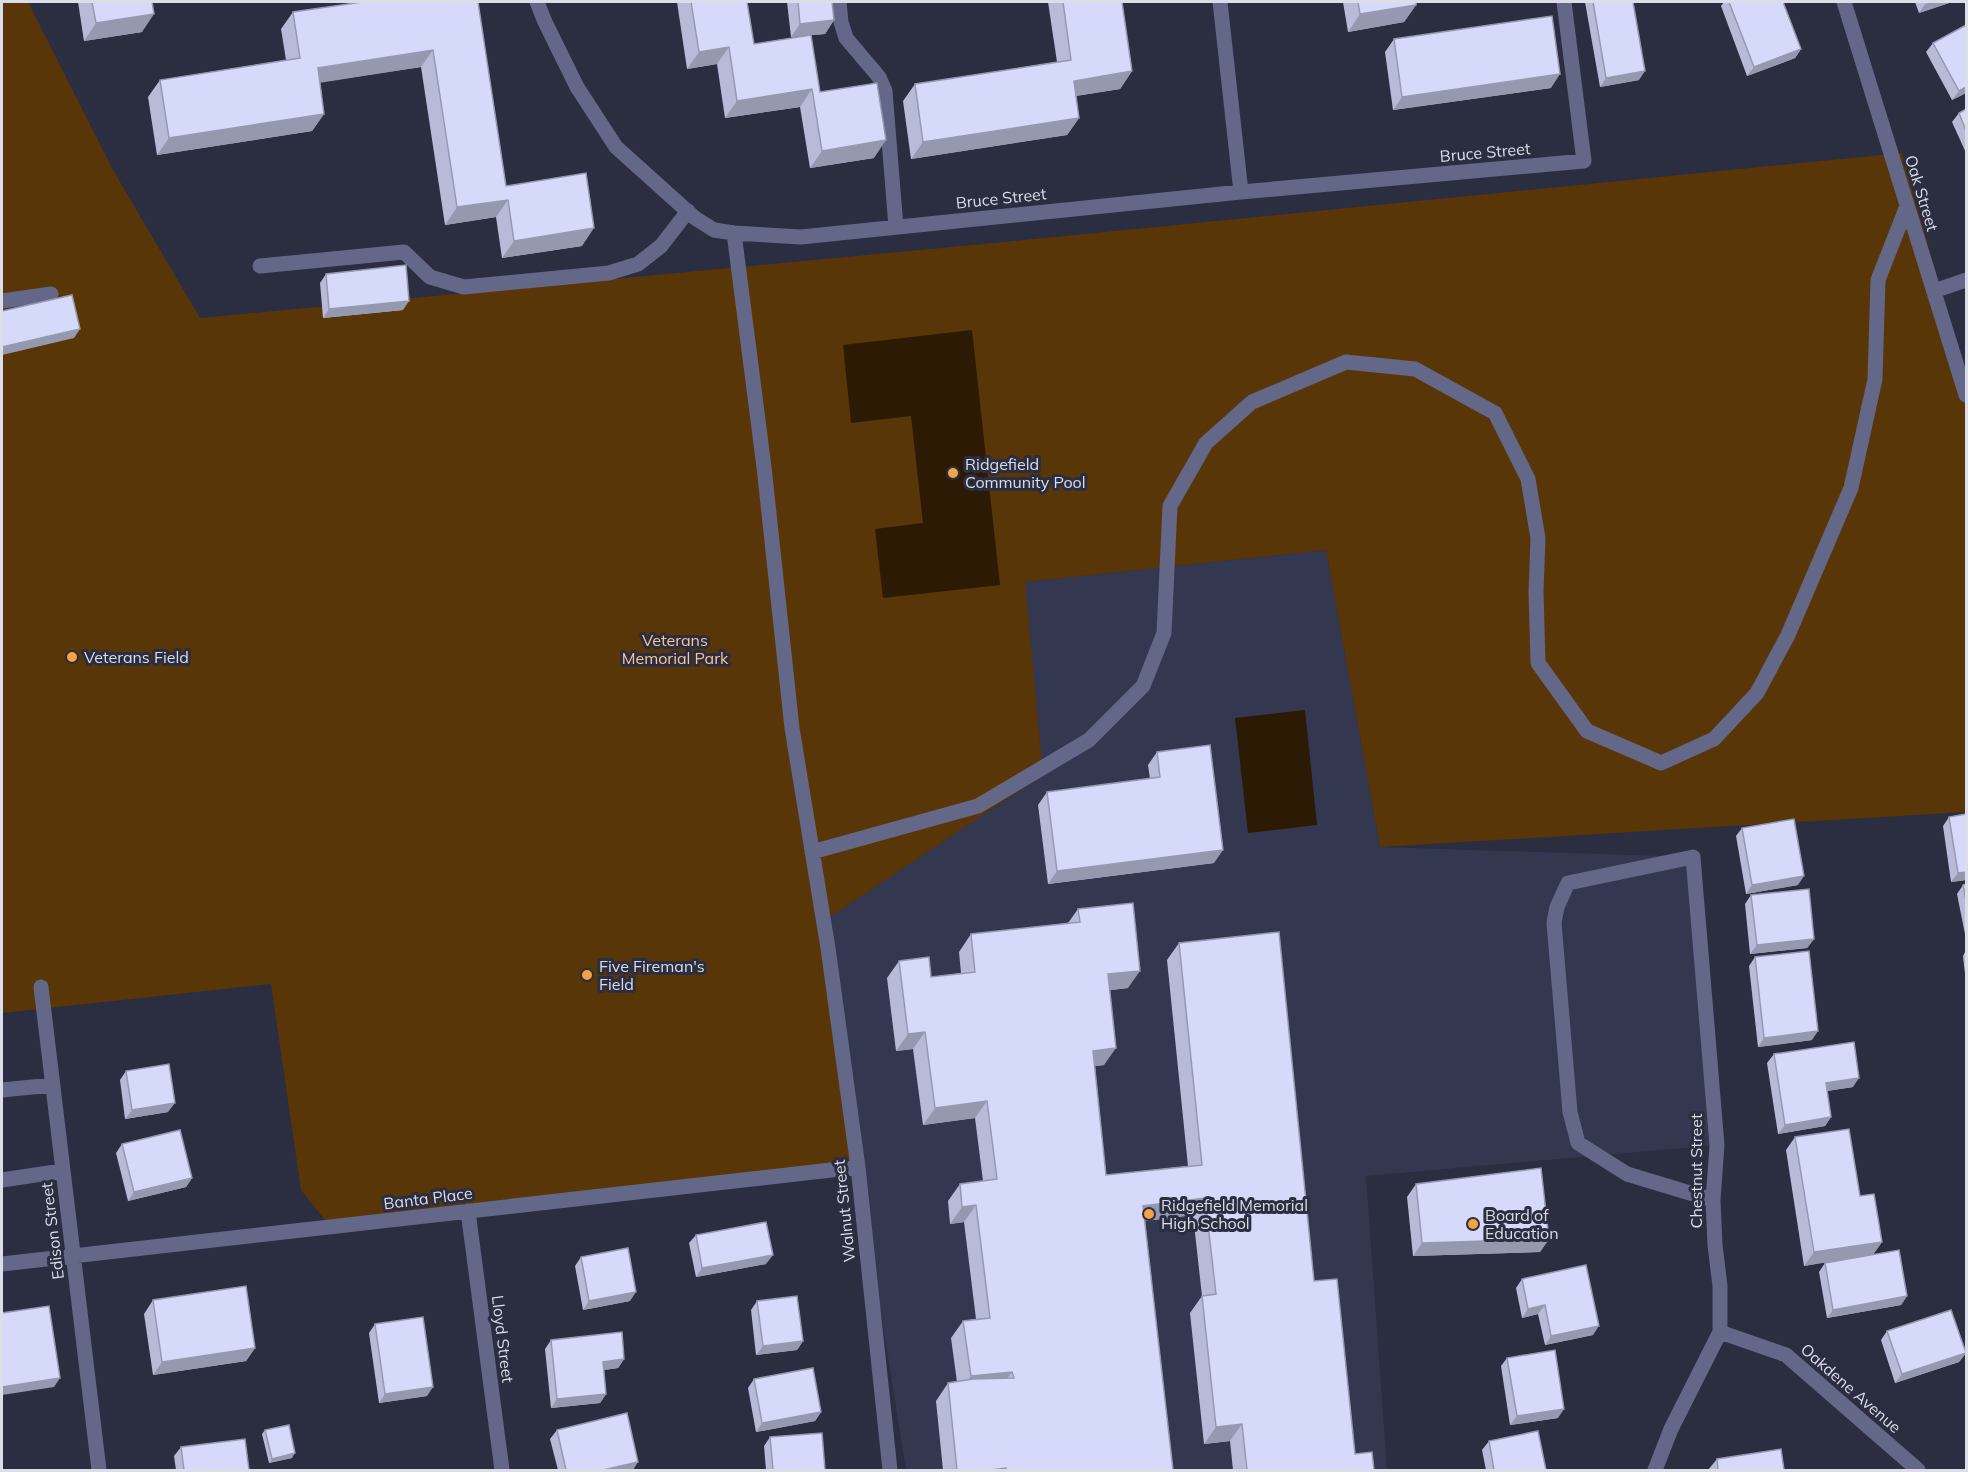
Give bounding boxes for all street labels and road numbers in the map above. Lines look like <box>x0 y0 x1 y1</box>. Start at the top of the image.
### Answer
street label: Bruce Street <box>1439 138 1531 166</box>
street label: Oak Street <box>1901 152 1943 234</box>
street label: Bruce Street <box>955 183 1048 213</box>
street label: Chestnut Street <box>1686 1113 1706 1229</box>
street label: Walnut Street <box>829 1158 859 1263</box>
street label: Edison Street <box>36 1181 68 1281</box>
street label: Banta Place <box>382 1183 474 1213</box>
street label: Lloyd Street <box>488 1294 518 1384</box>
street label: Oakdene Avenue <box>1797 1339 1905 1437</box>

